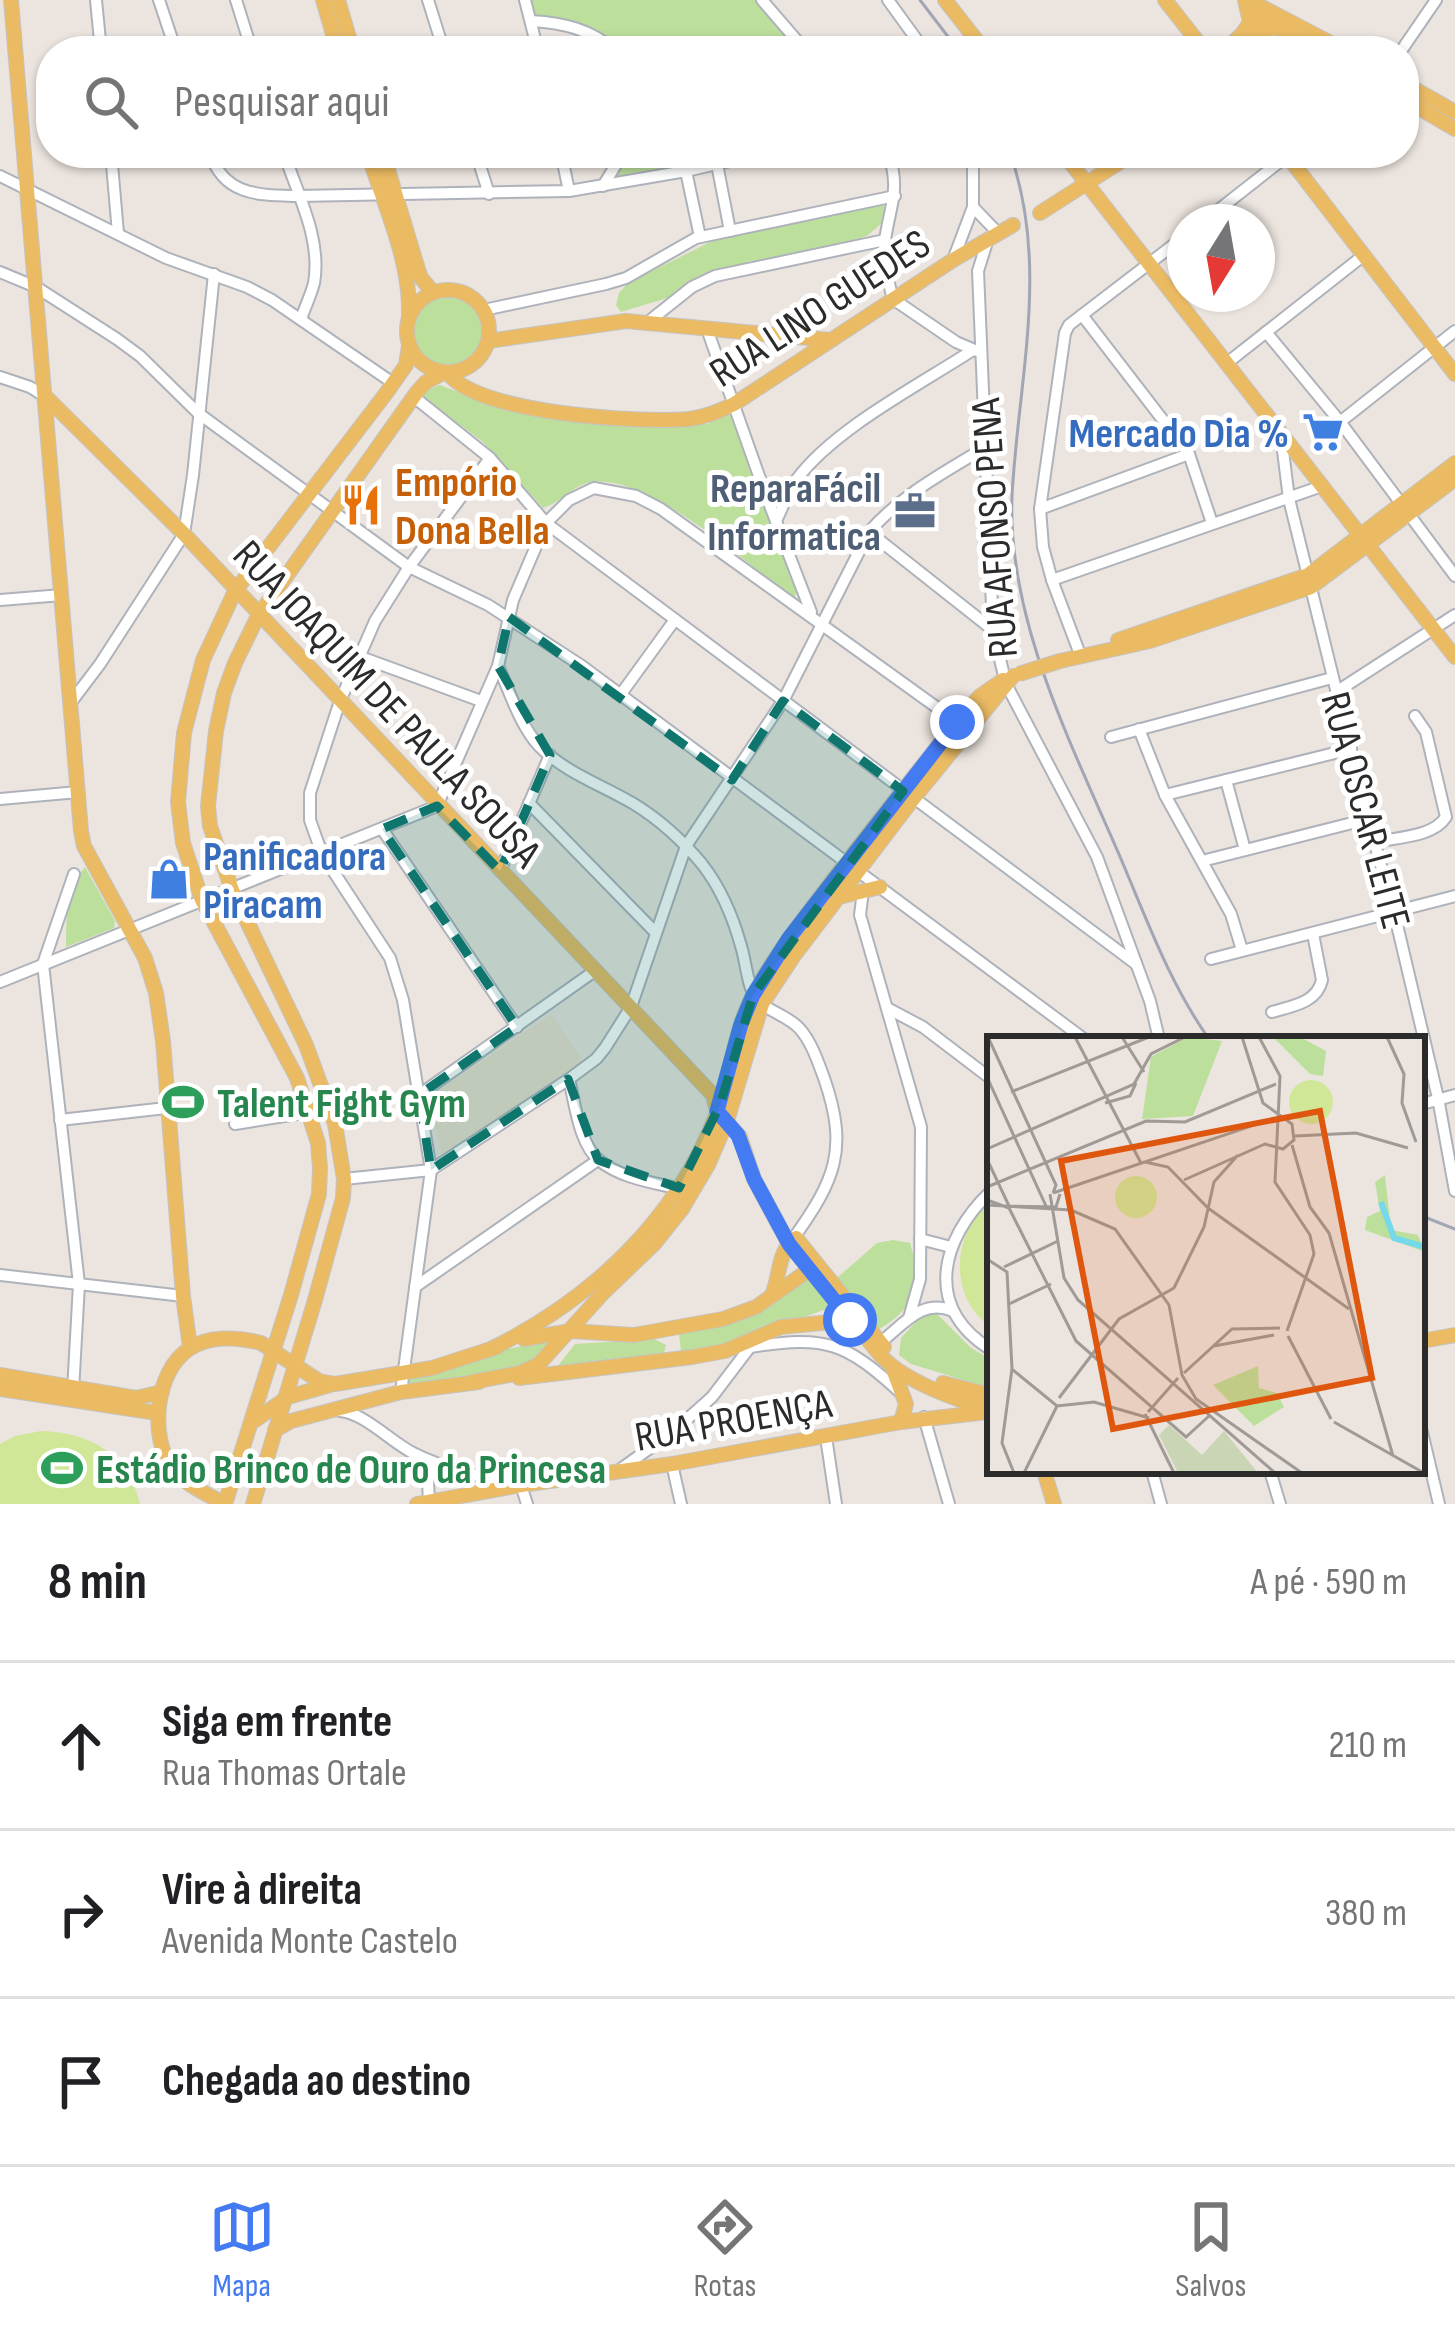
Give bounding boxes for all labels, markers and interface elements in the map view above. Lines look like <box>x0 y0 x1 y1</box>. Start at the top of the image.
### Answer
search box <box>36 36 1419 168</box>
icon: search <box>78 69 144 135</box>
text: Pesquisar aqui <box>174 75 390 130</box>
north arrow <box>1167 204 1275 312</box>
street label: RUA LINO GUEDES <box>701 219 940 399</box>
street label: RUA AFONSO PENA <box>961 395 1030 659</box>
place label: Mercado Dia % <box>1069 409 1289 460</box>
supermarket icon: Mercado Dia % <box>1300 409 1346 455</box>
place label: Empório Dona Bella <box>395 458 550 557</box>
place label: ReparaFácil Informatica <box>707 464 881 563</box>
restaurant icon: Empório Dona Bella <box>338 482 384 528</box>
office icon: ReparaFácil Informatica <box>892 488 938 534</box>
street label: RUA JOAQUIM DE PAULA SOUSA <box>221 531 552 880</box>
street label: RUA OSCAR LEITE <box>1309 687 1421 935</box>
route end <box>930 695 984 749</box>
place label: Panificadora Piracam <box>203 832 386 931</box>
shop icon: Panificadora Piracam <box>146 856 192 902</box>
inset map <box>987 1036 1425 1474</box>
sports icon: Talent Fight Gym <box>160 1079 206 1125</box>
place label: Talent Fight Gym <box>217 1079 466 1130</box>
route start <box>823 1293 877 1347</box>
street label: RUA PROENÇA <box>631 1379 837 1464</box>
sports icon: Estádio Brinco de Ouro da Princesa <box>39 1445 85 1491</box>
place label: Estádio Brinco de Ouro da Princesa <box>96 1445 606 1496</box>
text: 8 min <box>48 1552 147 1613</box>
text: A pé · 590 m <box>1251 1559 1407 1606</box>
text: Siga em frente <box>162 1695 392 1750</box>
icon: ahead <box>48 1713 114 1779</box>
text: 210 m <box>1329 1722 1407 1769</box>
text: Rua Thomas Ortale <box>162 1750 407 1797</box>
text: Vire à direita <box>162 1863 362 1918</box>
icon: right <box>48 1881 114 1947</box>
text: 380 m <box>1325 1890 1407 1937</box>
text: Avenida Monte Castelo <box>162 1918 458 1965</box>
icon: arrive <box>48 2049 114 2115</box>
text: Chegada ao destino <box>162 2054 471 2109</box>
tab: Mapa <box>209 2194 275 2306</box>
tab: Rotas <box>692 2194 758 2306</box>
tab: Salvos <box>1175 2194 1246 2306</box>

